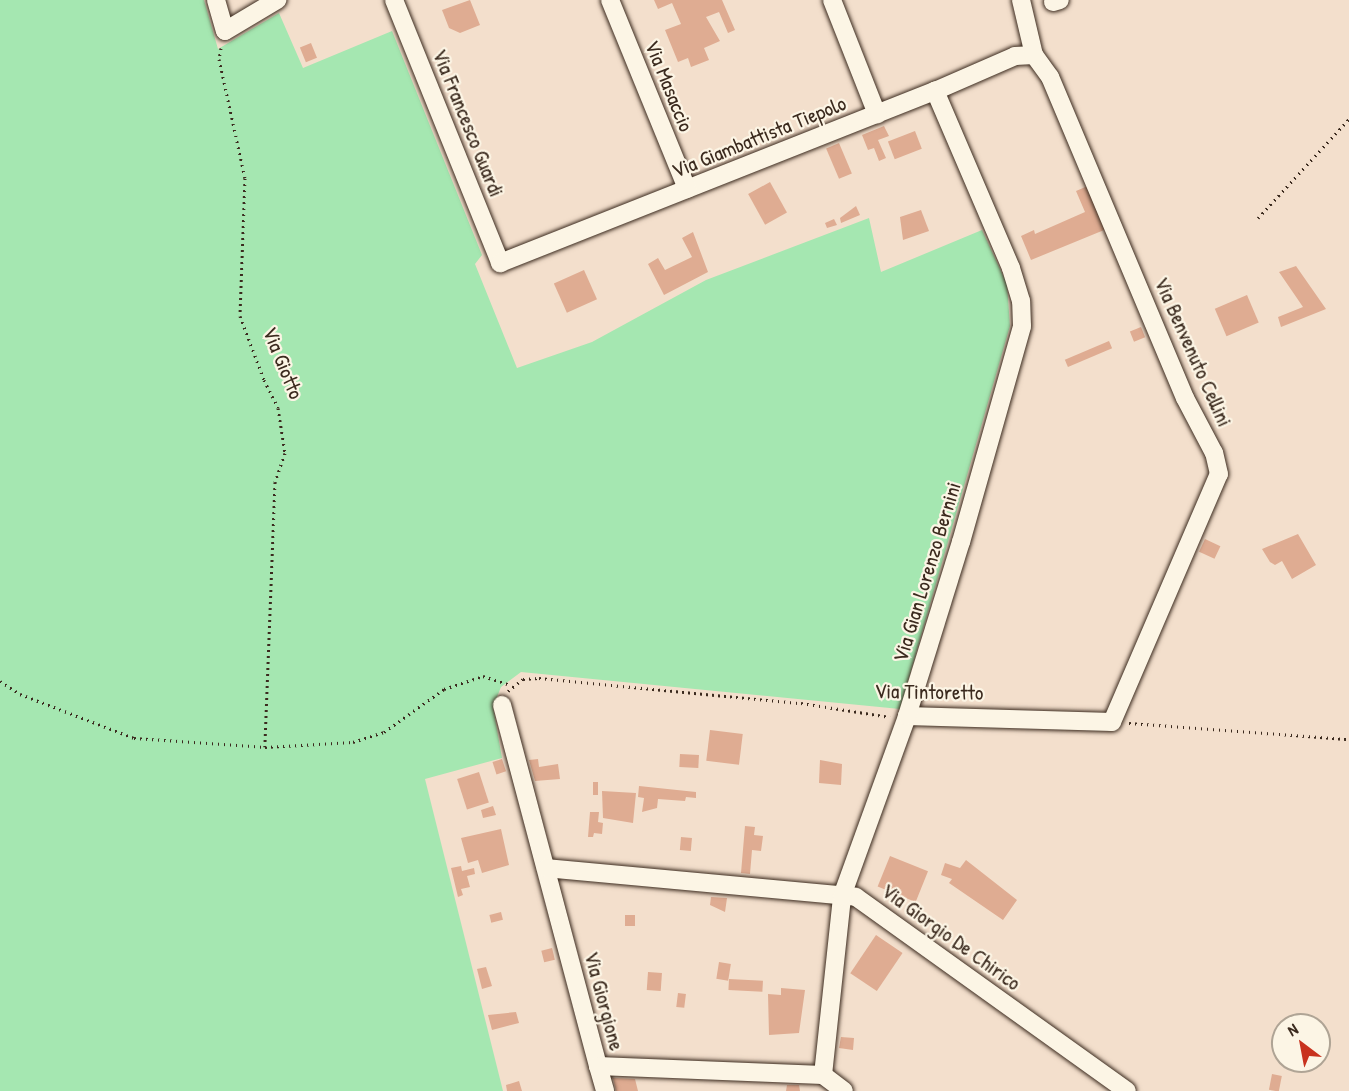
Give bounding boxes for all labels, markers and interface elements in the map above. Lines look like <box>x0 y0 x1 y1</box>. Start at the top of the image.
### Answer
street label: Via Masaccio <box>639 37 699 135</box>
street label: Via Francesco Guardi <box>427 46 509 200</box>
street label: Via Giambattista Tiepolo <box>668 91 850 183</box>
street label: Via Benvenuto Cellini <box>1149 273 1237 431</box>
street label: Via Giotto <box>257 323 309 403</box>
street label: Via Gian Lorenzo Bernini <box>888 479 966 665</box>
street label: Via Tintoretto <box>874 678 984 706</box>
street label: Via Giorgio De Chirico <box>877 878 1025 996</box>
street label: Via Giorgione <box>579 949 629 1053</box>
north arrow <box>1271 1013 1331 1073</box>
text: N <box>1283 1018 1302 1041</box>

